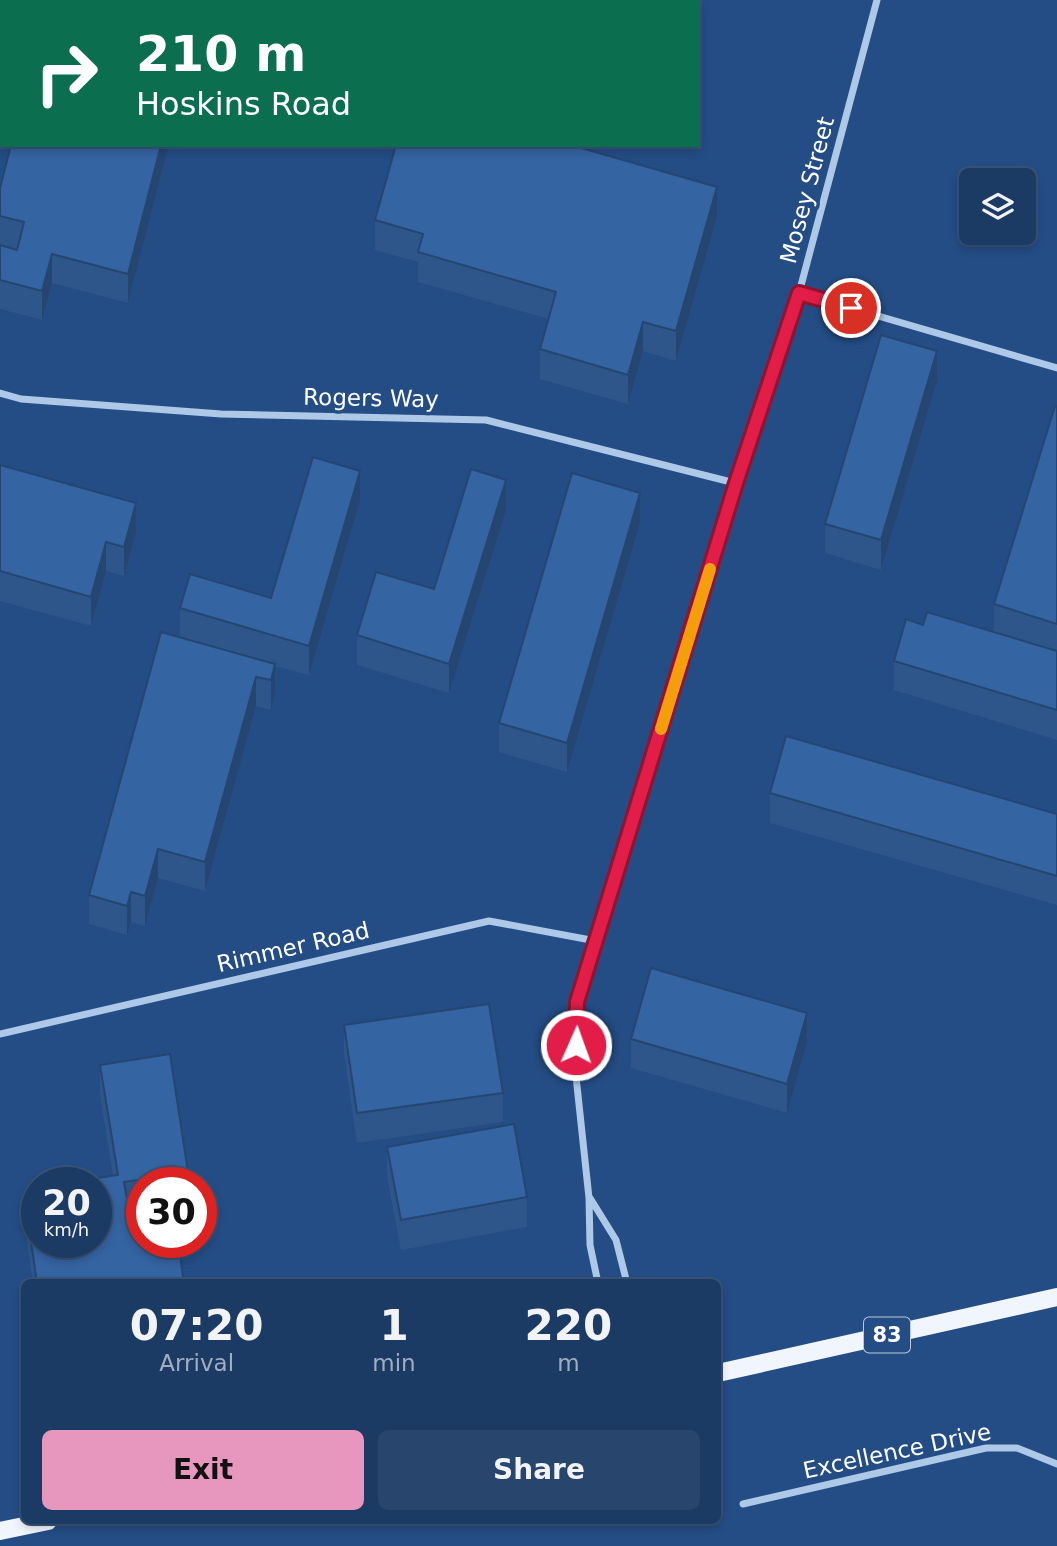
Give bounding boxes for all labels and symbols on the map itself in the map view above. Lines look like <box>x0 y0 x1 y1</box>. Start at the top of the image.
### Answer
street label: Mosey Street <box>775 114 839 266</box>
pin <box>821 278 881 338</box>
street label: Rogers Way <box>303 384 439 412</box>
street label: Rimmer Road <box>214 917 372 977</box>
position arrow <box>539 1008 613 1082</box>
speed limit sign: 30 <box>126 1167 217 1258</box>
road number: 83 <box>864 1318 910 1352</box>
street label: Excellence Drive <box>801 1418 993 1484</box>

